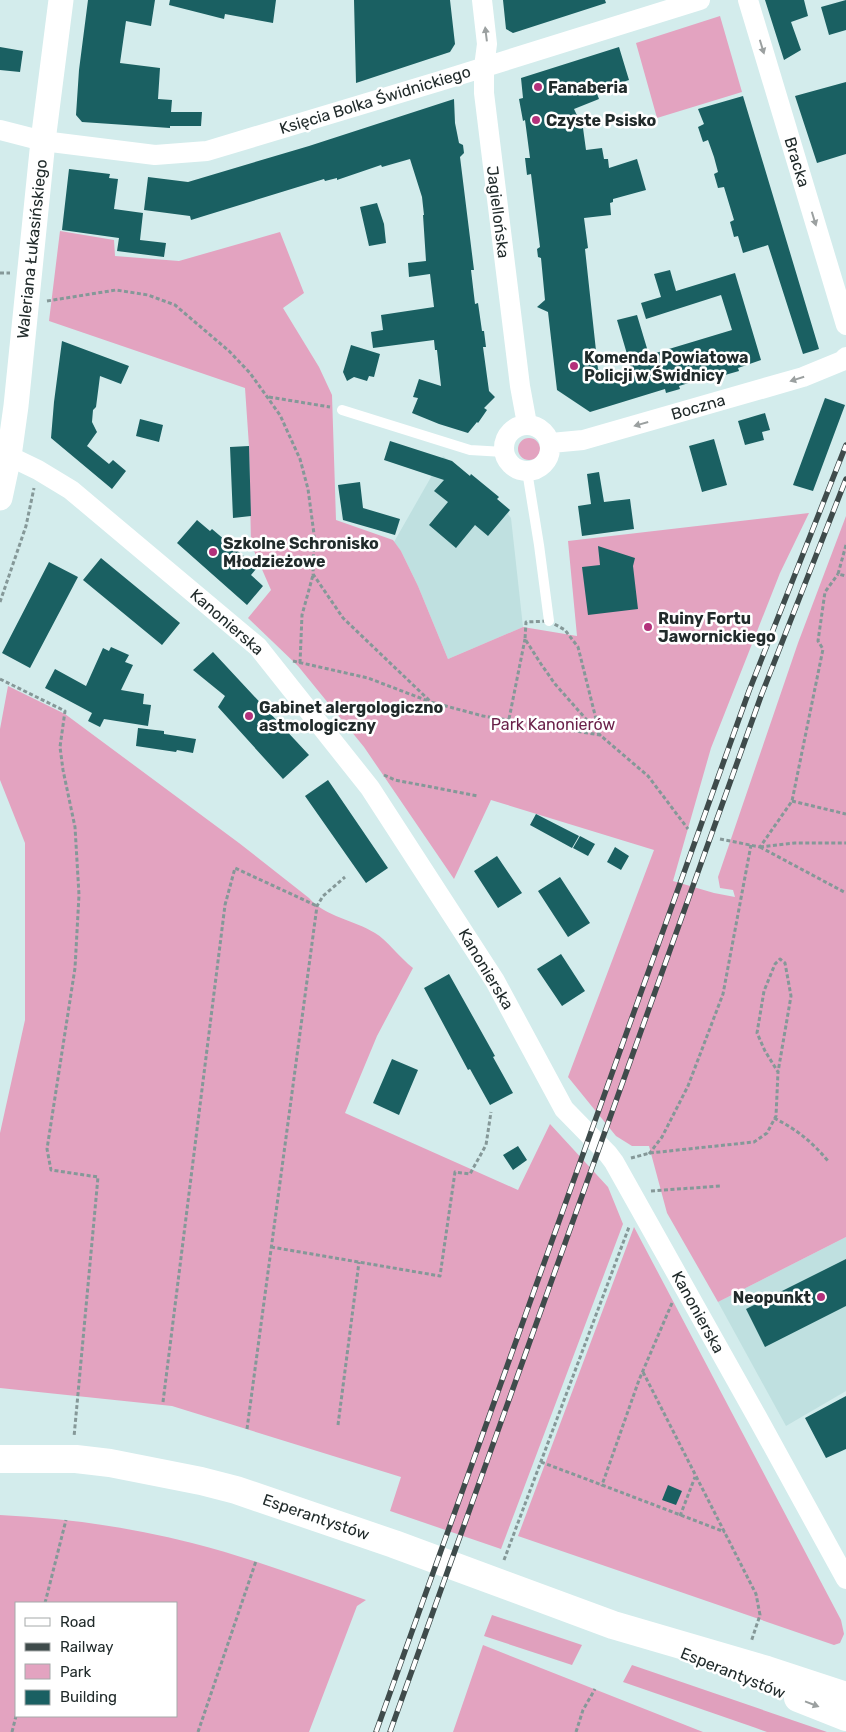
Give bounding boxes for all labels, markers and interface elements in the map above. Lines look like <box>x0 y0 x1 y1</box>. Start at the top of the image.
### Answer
one-way arrow <box>482 25 490 41</box>
one-way arrow <box>758 39 766 54</box>
street label: Księcia Bolka Świdnickiego <box>277 61 473 139</box>
place label: Fanaberia <box>548 78 628 97</box>
marker: Fanaberia <box>532 81 544 93</box>
place label: Czyste Psisko <box>546 111 657 130</box>
marker: Czyste Psisko <box>530 114 542 126</box>
street label: Bracka <box>780 135 814 189</box>
street label: Waleriana Łukasińskiego <box>13 158 51 340</box>
street label: Jagiellońska <box>483 165 513 259</box>
one-way arrow <box>810 212 818 227</box>
place label: Komenda Powiatowa Policji w Świdnicy <box>584 348 748 385</box>
marker: Komenda Powiatowa Policji w Świdnicy <box>568 360 580 372</box>
one-way arrow <box>789 375 804 383</box>
street label: Boczna <box>669 390 727 424</box>
one-way arrow <box>633 420 648 428</box>
place label: Szkolne Schronisko Młodzieżowe <box>223 534 379 571</box>
marker: Szkolne Schronisko Młodzieżowe <box>207 546 219 558</box>
street label: Kanonierska <box>186 585 268 659</box>
place label: Ruiny Fortu Jawornickiego <box>658 609 776 646</box>
marker: Ruiny Fortu Jawornickiego <box>642 621 654 633</box>
place label: Gabinet alergologiczno astmologiczny <box>259 698 444 735</box>
marker: Gabinet alergologiczno astmologiczny <box>243 710 255 722</box>
park label: Park Kanonierów <box>491 715 615 734</box>
street label: Kanonierska <box>454 925 518 1013</box>
street label: Kanonierska <box>668 1268 728 1356</box>
place label: Neopunkt <box>733 1288 812 1307</box>
marker: Neopunkt <box>815 1291 827 1303</box>
street label: Esperantystów <box>260 1490 372 1544</box>
legend <box>15 1602 178 1717</box>
text: Road <box>60 1613 96 1631</box>
text: Railway <box>60 1638 114 1656</box>
street label: Esperantystów <box>678 1643 789 1703</box>
text: Park <box>60 1663 91 1681</box>
text: Building <box>60 1688 117 1706</box>
one-way arrow <box>805 1700 820 1708</box>

